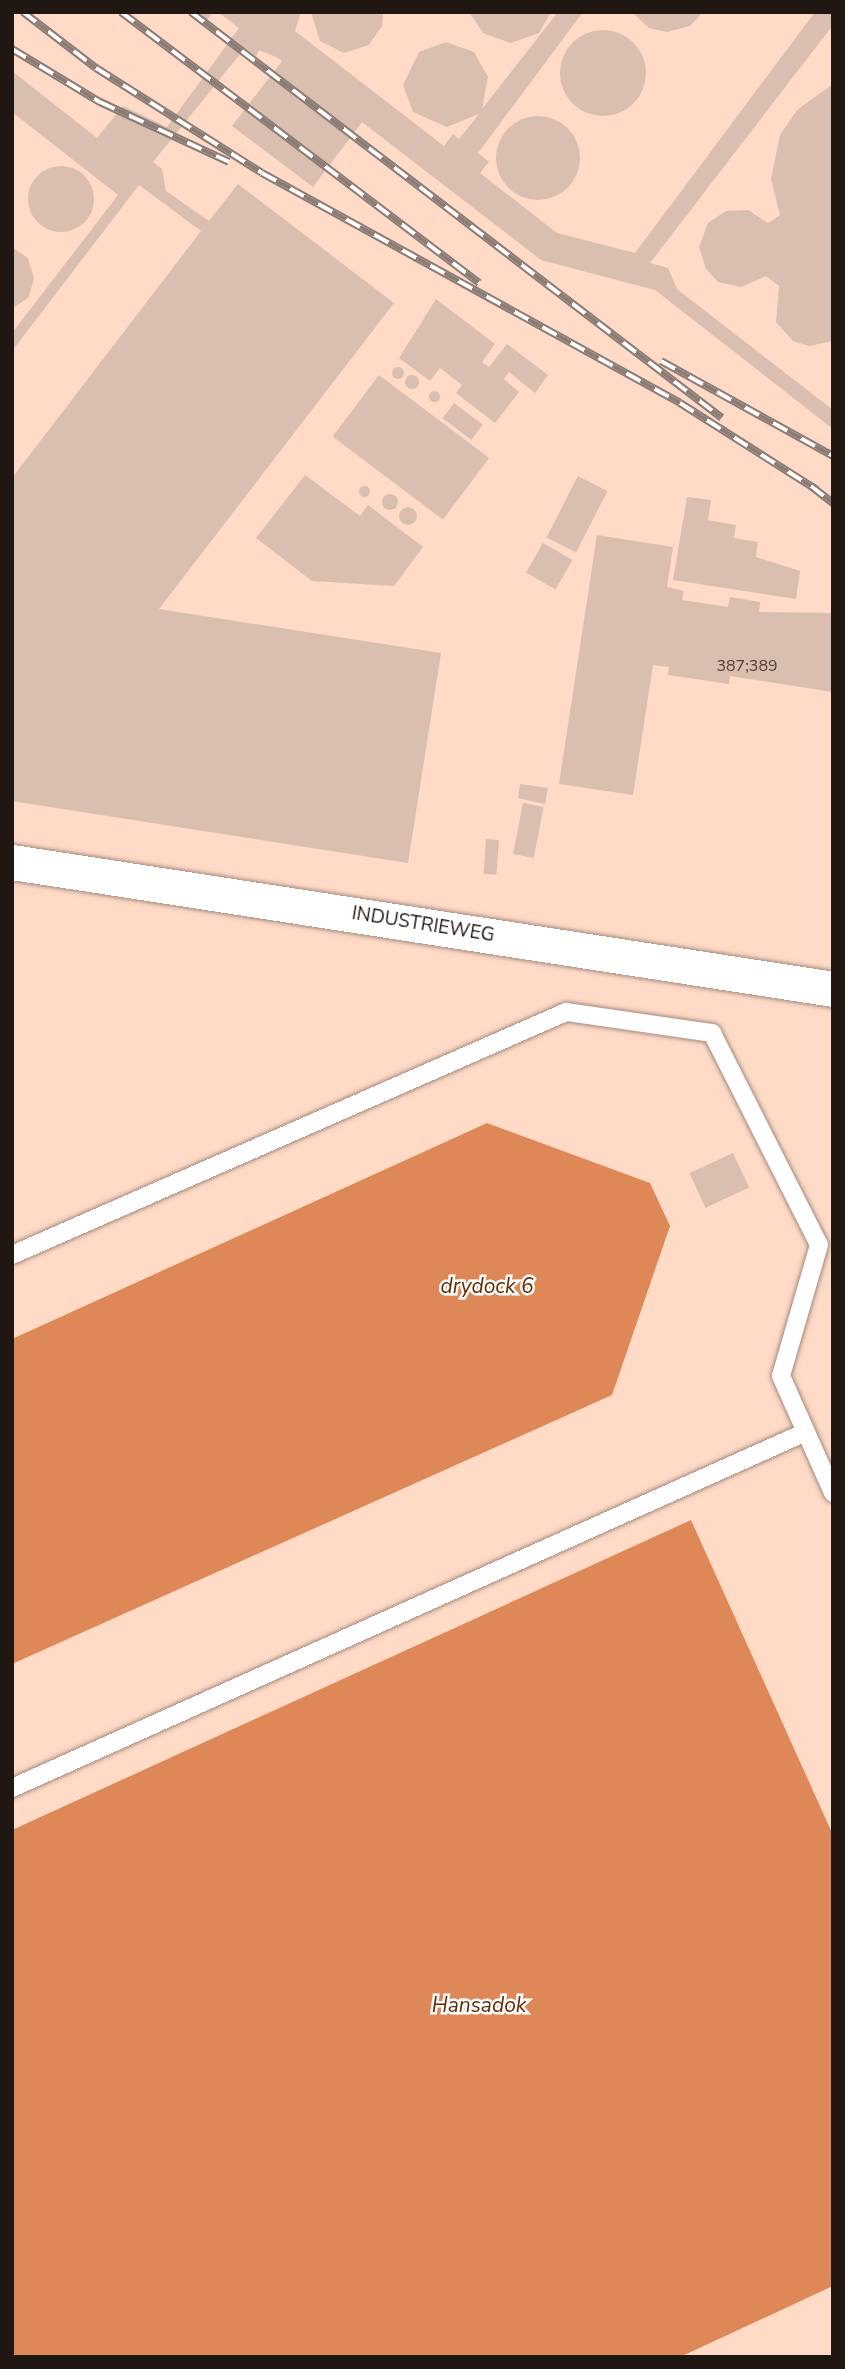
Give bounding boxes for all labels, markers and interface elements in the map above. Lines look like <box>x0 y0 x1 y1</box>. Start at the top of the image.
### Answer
house number: 387;389 <box>716 656 778 676</box>
street label: INDUSTRIEWEG <box>350 902 496 948</box>
water label: drydock 6 <box>440 1273 534 1299</box>
water label: Hansadok <box>432 1992 526 2018</box>

